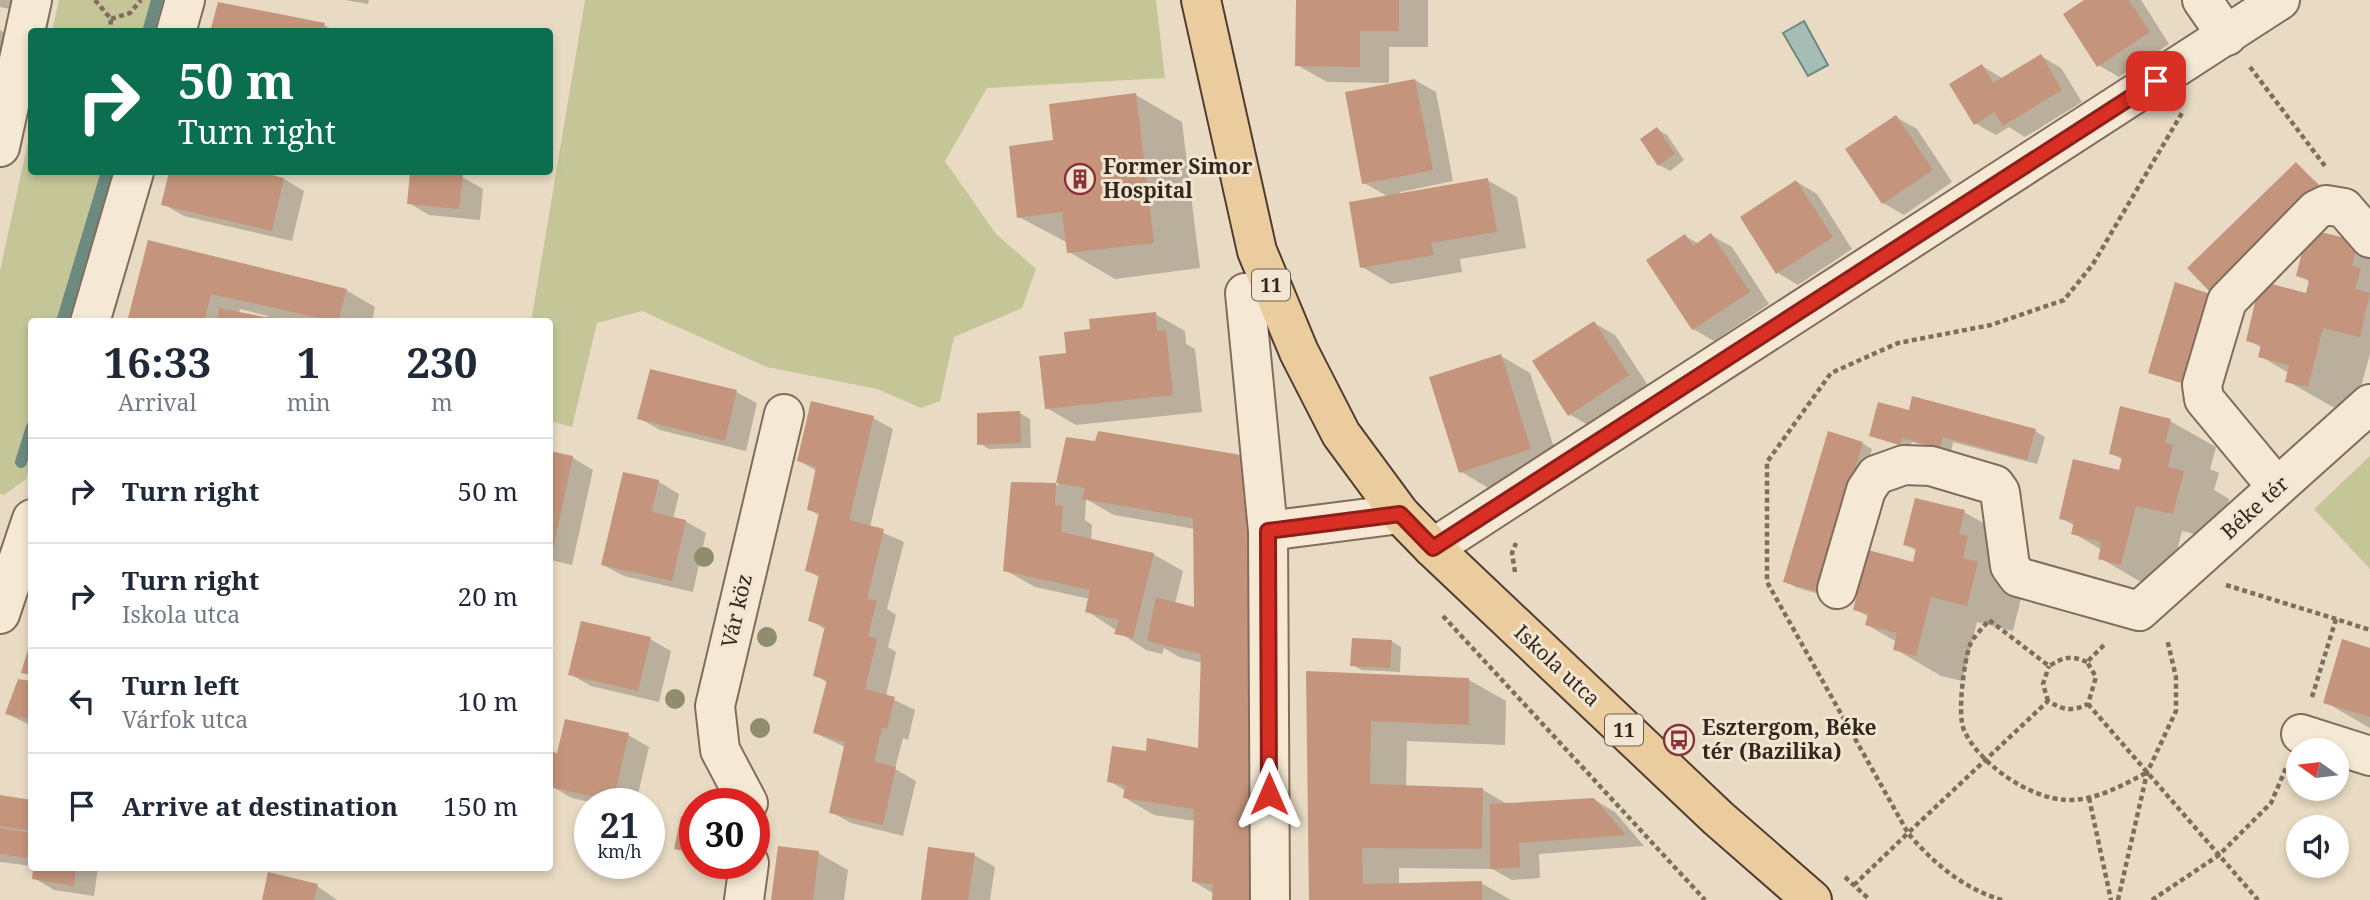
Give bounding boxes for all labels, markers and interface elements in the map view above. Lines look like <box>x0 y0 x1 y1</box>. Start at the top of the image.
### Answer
text: 50 m <box>178 47 294 113</box>
pin <box>2126 51 2186 111</box>
icon: right <box>63 56 154 147</box>
icon: arrive <box>2137 62 2175 100</box>
text: Turn right <box>178 110 336 153</box>
place label: Former Simor Hospital <box>1103 152 1252 204</box>
building icon: Former Simor Hospital <box>1063 162 1097 196</box>
road number: 11 <box>1252 270 1290 300</box>
text: 16:33 <box>104 333 211 390</box>
text: 1 <box>297 333 321 390</box>
text: 230 <box>406 333 477 390</box>
text: Arrival <box>118 386 197 418</box>
text: min <box>287 386 331 418</box>
text: m <box>431 386 453 418</box>
street label: Béke tér <box>2214 469 2294 545</box>
icon: right <box>63 472 101 510</box>
text: Turn right <box>122 473 259 509</box>
text: 50 m <box>458 473 518 509</box>
text: Turn right <box>122 562 259 598</box>
street label: Vár köz <box>714 571 758 650</box>
icon: right <box>63 577 101 615</box>
text: 20 m <box>458 578 518 614</box>
text: Iskola utca <box>122 598 240 630</box>
street label: Iskola utca <box>1509 618 1607 712</box>
text: Turn left <box>122 667 239 703</box>
icon: left <box>63 682 101 720</box>
text: 10 m <box>458 683 518 719</box>
text: Várfok utca <box>122 703 248 735</box>
place label: Esztergom, Béke tér (Bazilika) <box>1702 713 1877 765</box>
road number: 11 <box>1605 715 1643 746</box>
bus stop icon: Esztergom, Béke tér (Bazilika) <box>1662 723 1696 757</box>
north arrow <box>2286 738 2348 802</box>
map controls <box>2286 738 2349 878</box>
position arrow <box>1232 757 1306 831</box>
icon: arrive <box>63 787 101 825</box>
text: Arrive at destination <box>122 788 398 824</box>
text: 150 m <box>443 788 518 824</box>
speed limit sign: 30 <box>679 788 770 879</box>
text: 21 <box>600 801 639 848</box>
button: sound <box>2286 815 2349 878</box>
text: km/h <box>597 839 642 863</box>

